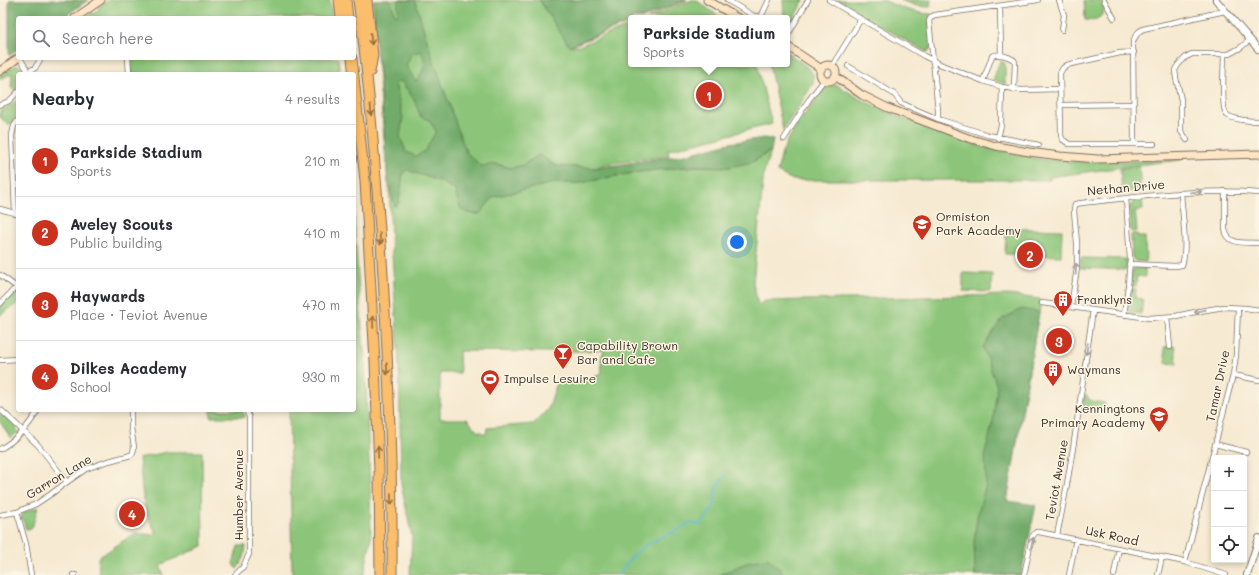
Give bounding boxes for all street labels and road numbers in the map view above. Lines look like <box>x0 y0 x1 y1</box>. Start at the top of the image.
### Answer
street label: Nethan Drive <box>1086 176 1165 198</box>
street label: Tamar Drive <box>1202 349 1232 423</box>
street label: Teviot Avenue <box>1041 438 1071 522</box>
street label: Humber Avenue <box>230 449 246 541</box>
street label: Garron Lane <box>23 450 94 502</box>
street label: Usk Road <box>1084 522 1141 549</box>

